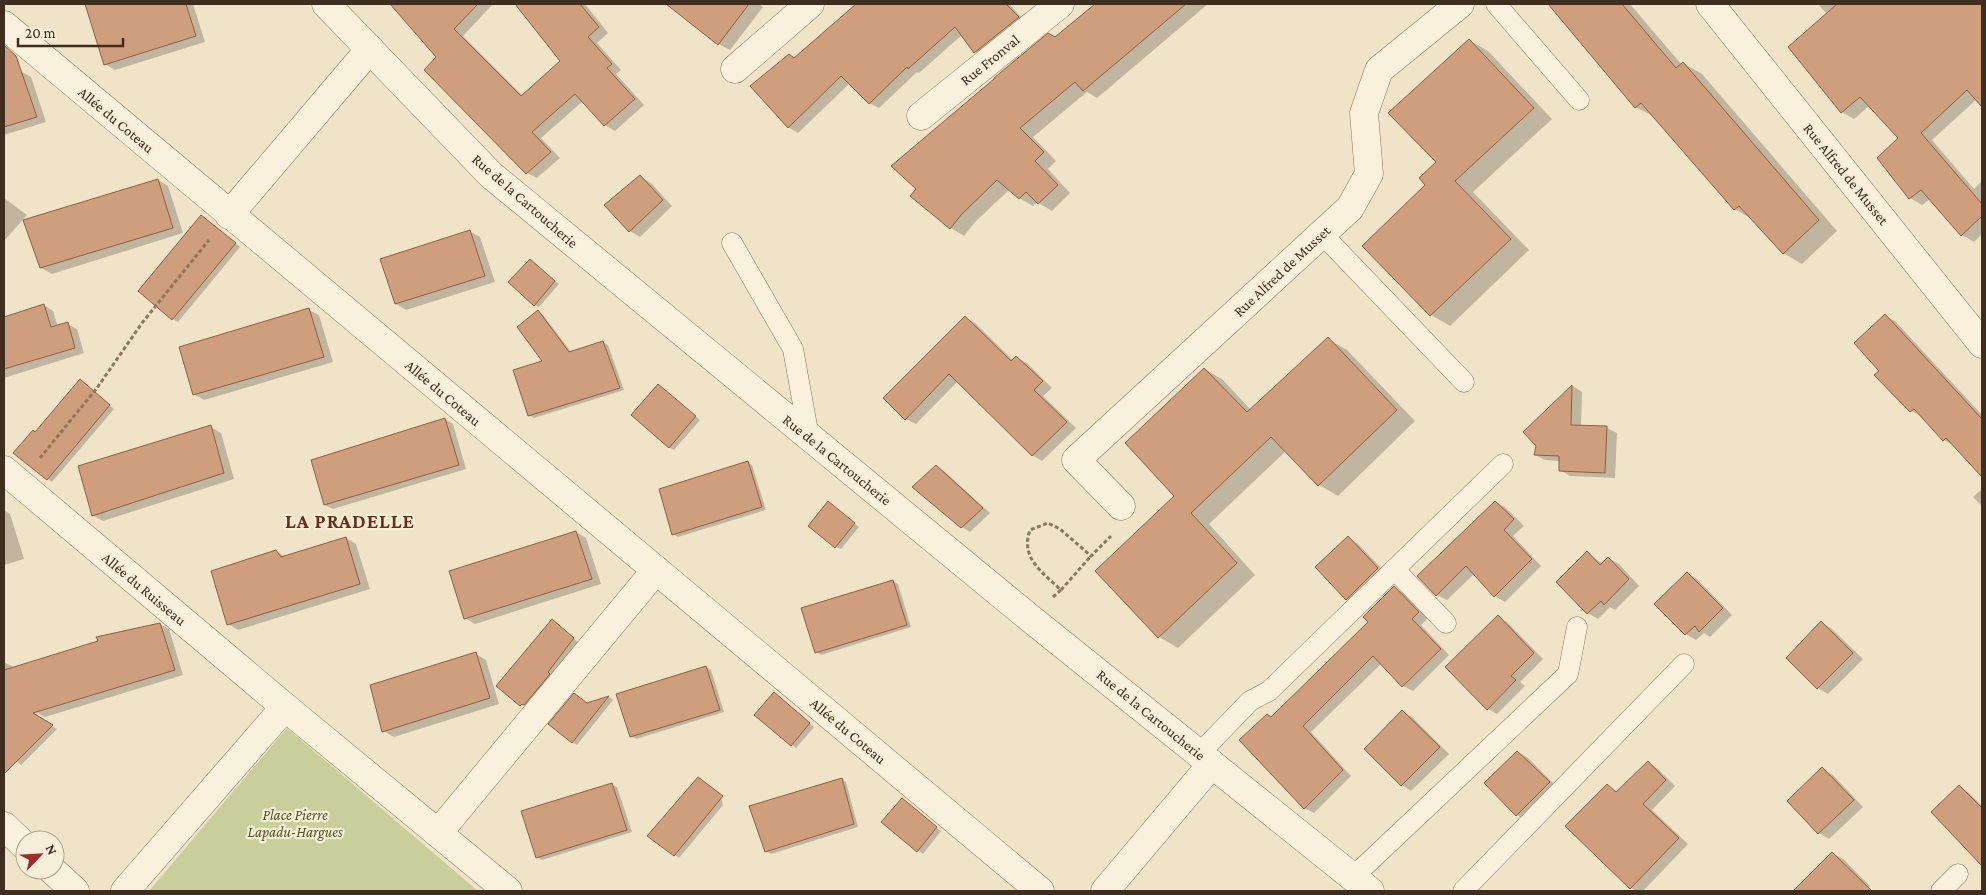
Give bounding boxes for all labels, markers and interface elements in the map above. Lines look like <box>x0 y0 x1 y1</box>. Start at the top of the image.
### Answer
scale bar <box>18 15 122 47</box>
text: 20 m <box>25 25 56 41</box>
street label: Rue Fronval <box>957 31 1023 89</box>
street label: Allée du Coteau <box>75 84 157 156</box>
street label: Rue Alfred de Musset <box>1800 120 1892 229</box>
street label: Rue de la Cartoucherie <box>469 151 581 251</box>
street label: Rue Alfred de Musset <box>1231 222 1334 320</box>
street label: Allée du Coteau <box>402 357 484 429</box>
street label: Rue de la Cartoucherie <box>780 411 895 509</box>
district label: LA PRADELLE <box>285 510 415 532</box>
street label: Allée du Ruisseau <box>99 549 189 629</box>
street label: Rue de la Cartoucherie <box>1094 666 1209 764</box>
street label: Allée du Coteau <box>807 695 889 767</box>
park label: Place Pierre Lapadu-Hargues <box>247 807 343 841</box>
north arrow <box>15 830 65 880</box>
text: N <box>43 842 61 858</box>

